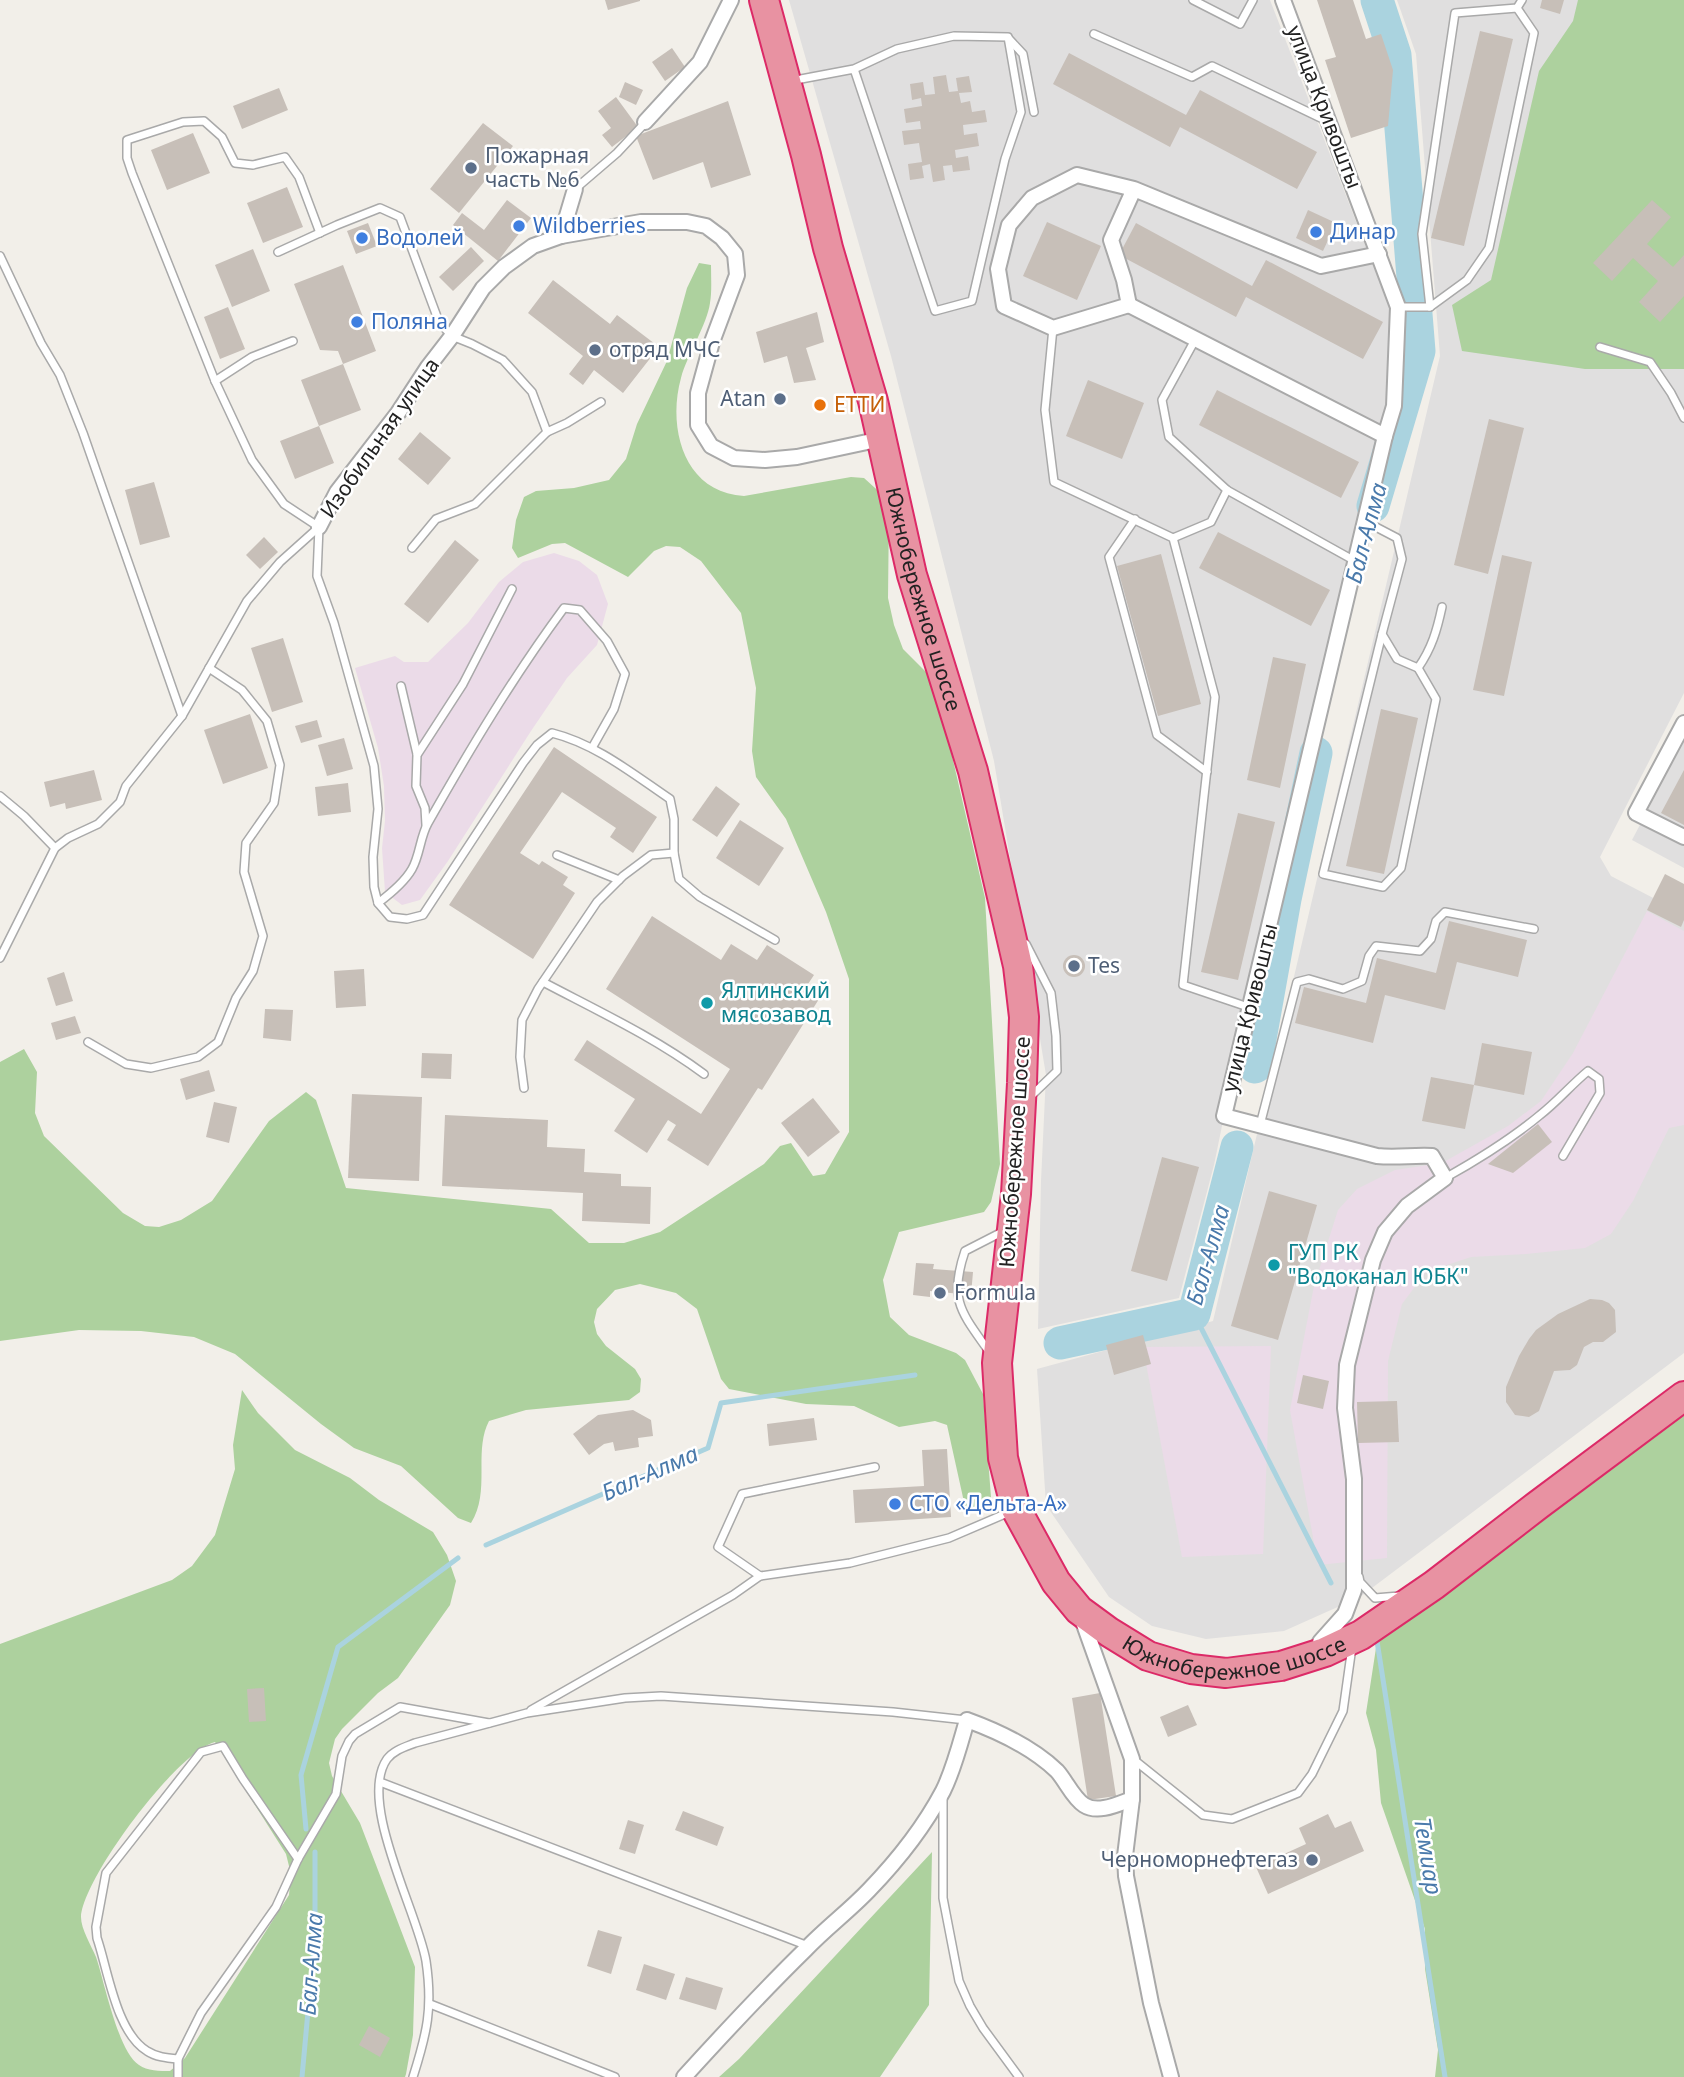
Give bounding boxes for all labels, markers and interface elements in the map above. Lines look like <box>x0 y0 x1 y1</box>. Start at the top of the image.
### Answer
street label: улица Кривошты <box>1281 21 1369 192</box>
place label: Пожарная часть №6 <box>485 141 589 193</box>
marker: Пожарная часть №6 <box>463 160 479 176</box>
place label: Wildberries <box>533 211 646 239</box>
place label: Динар <box>1330 217 1396 245</box>
marker: Wildberries <box>511 218 527 234</box>
place label: Водолей <box>376 223 464 251</box>
marker: Динар <box>1308 224 1324 240</box>
marker: Водолей <box>354 230 370 246</box>
place label: Поляна <box>371 307 448 335</box>
marker: Поляна <box>349 314 365 330</box>
place label: отряд МЧС <box>609 335 721 363</box>
marker: отряд МЧС <box>587 342 603 358</box>
street label: Изобильная улица <box>313 352 445 523</box>
place label: Atan <box>720 384 766 412</box>
place label: ЕТТИ <box>834 390 885 418</box>
marker: Atan <box>772 391 788 407</box>
marker: ЕТТИ <box>812 397 828 413</box>
water label: Бал-Алма <box>1336 479 1394 586</box>
street label: Южнобережное шоссе <box>880 484 968 714</box>
street label: улица Кривошты <box>1215 921 1284 1095</box>
place label: Tes <box>1088 951 1120 979</box>
marker: Tes <box>1066 958 1082 974</box>
place label: Ялтинский мясозавод <box>721 976 831 1028</box>
marker: Ялтинский мясозавод <box>699 995 715 1011</box>
street label: Южнобережное шоссе <box>992 1036 1036 1268</box>
water label: Бал-Алма <box>1178 1201 1237 1308</box>
place label: ГУП РК "Водоканал ЮБК" <box>1288 1238 1468 1290</box>
marker: ГУП РК "Водоканал ЮБК" <box>1266 1257 1282 1273</box>
place label: Formula <box>954 1278 1036 1306</box>
marker: Formula <box>932 1285 948 1301</box>
water label: Бал-Алма <box>596 1437 703 1508</box>
place label: СТО «Дельта-А» <box>909 1489 1067 1517</box>
marker: СТО «Дельта-А» <box>887 1496 903 1512</box>
street label: Южнобережное шоссе <box>1119 1624 1351 1650</box>
text: Южнобережное шоссе <box>1117 1629 1350 1686</box>
water label: Темиар <box>1407 1815 1451 1897</box>
place label: Черноморнефтегаз <box>1101 1845 1298 1873</box>
marker: Черноморнефтегаз <box>1304 1852 1320 1868</box>
water label: Бал-Алма <box>290 1912 330 2016</box>

